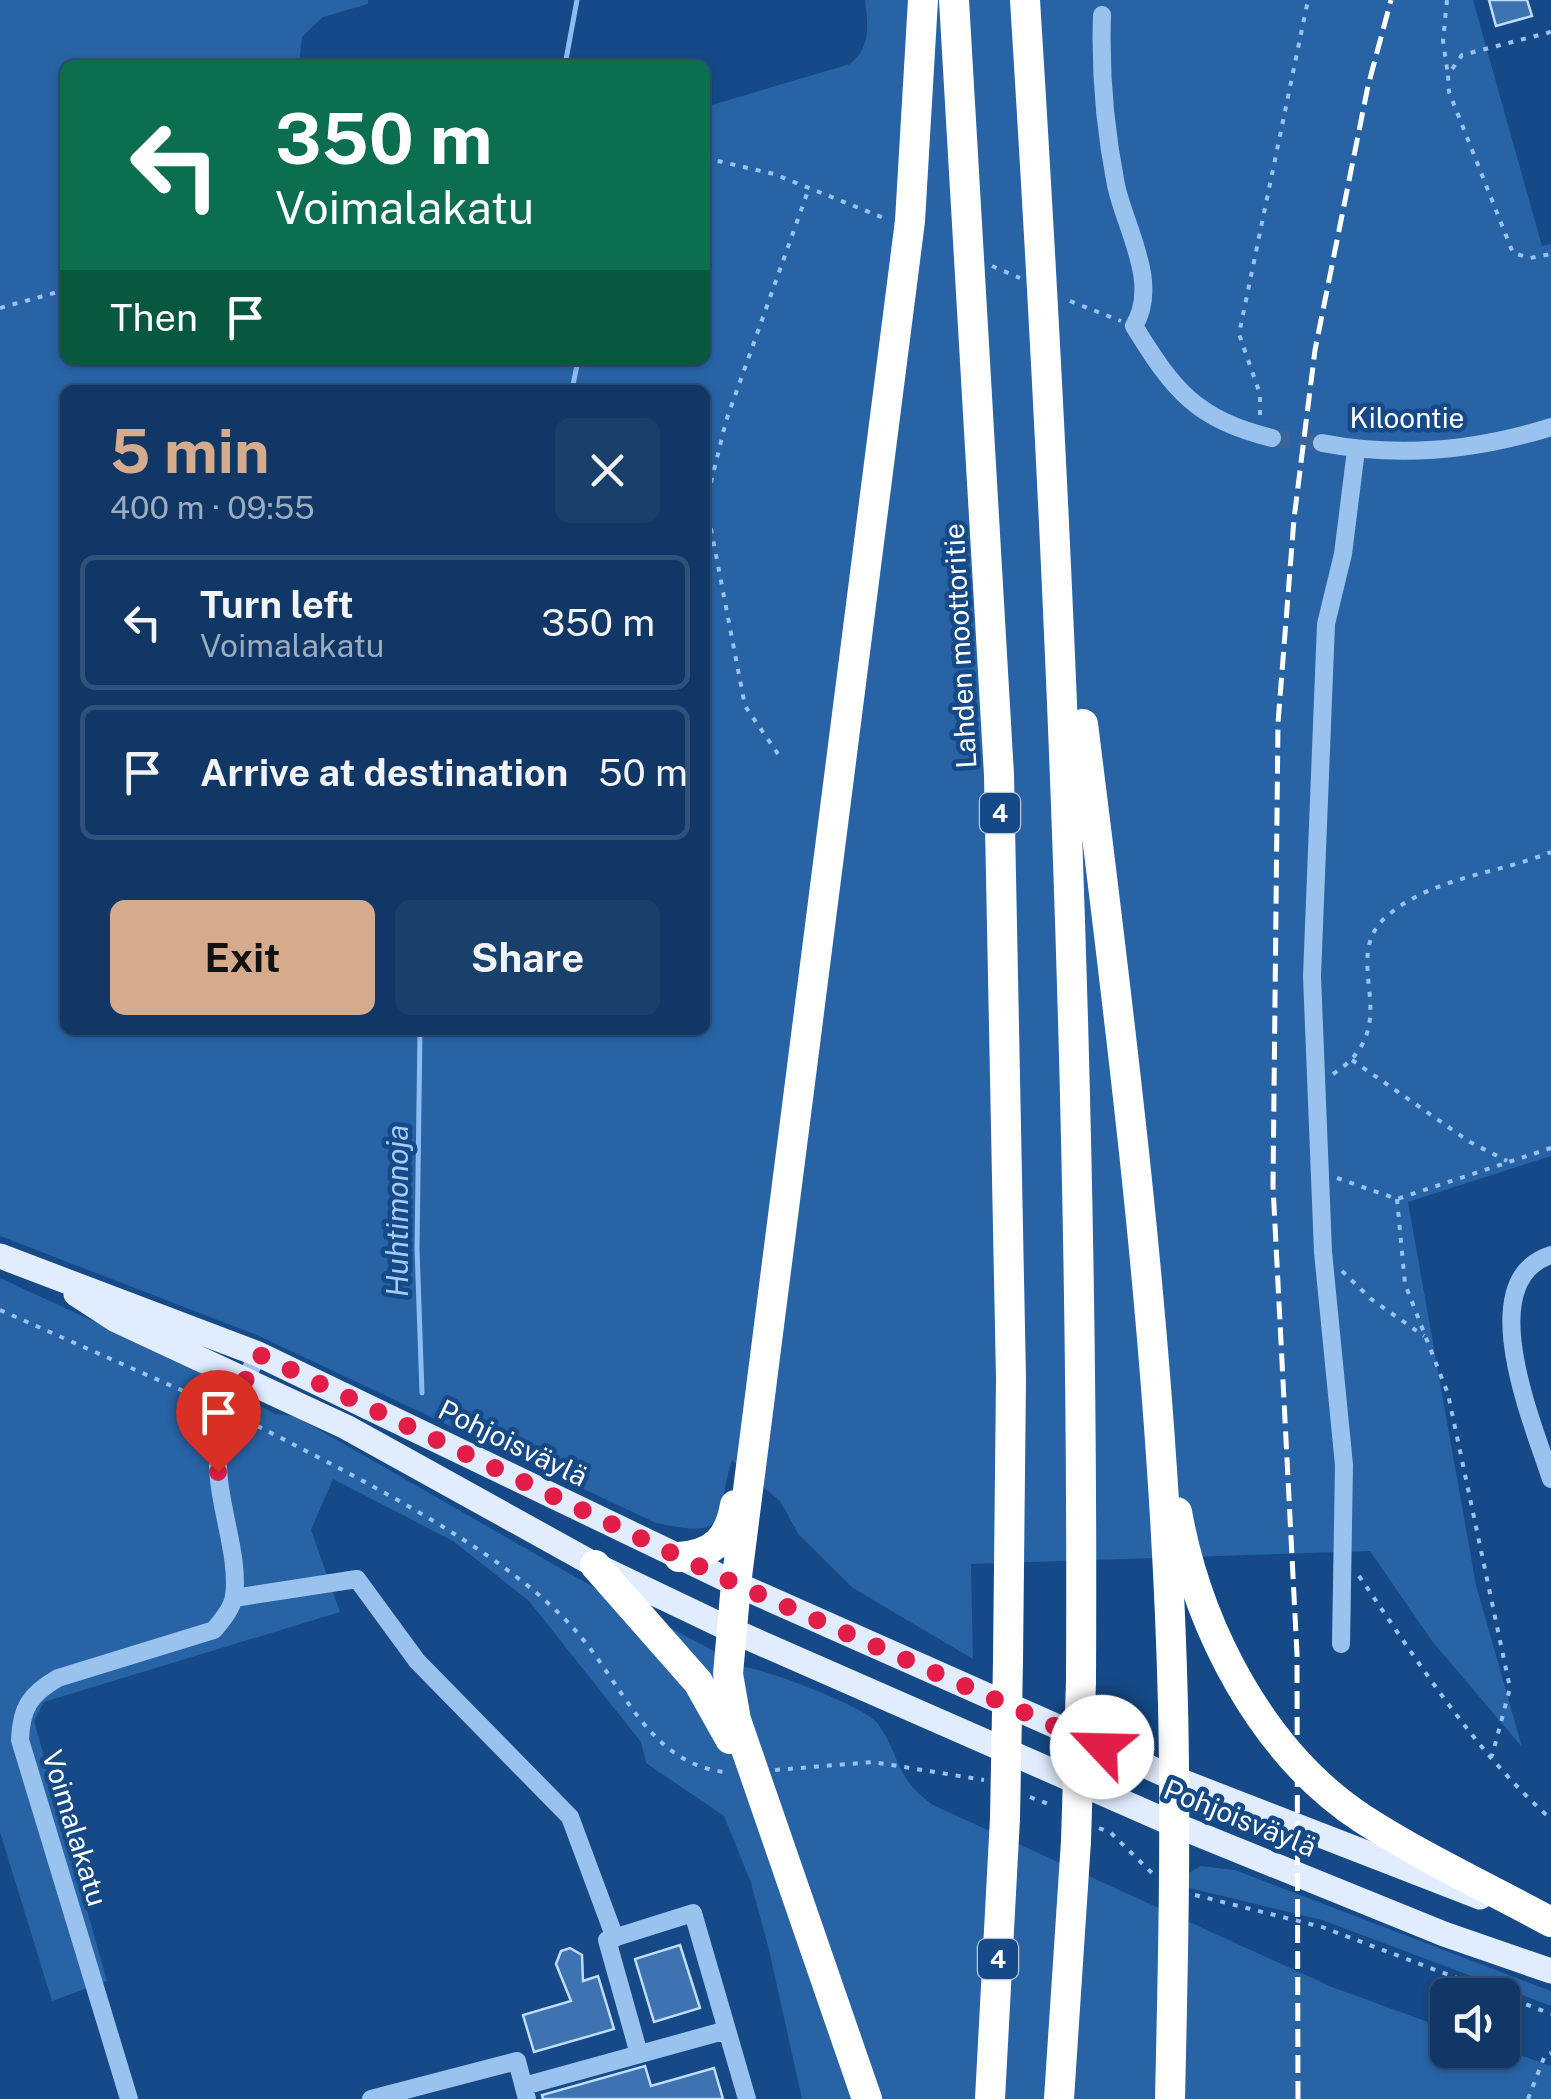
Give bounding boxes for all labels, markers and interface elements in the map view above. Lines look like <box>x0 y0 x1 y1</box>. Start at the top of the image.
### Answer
text: 350 m <box>275 97 492 180</box>
icon: left <box>110 100 240 230</box>
text: Voimalakatu <box>275 181 534 234</box>
icon: arrive <box>218 290 273 345</box>
text: Then <box>110 295 198 340</box>
street label: Kiloontie <box>1350 401 1464 434</box>
text: 5 min <box>110 416 270 487</box>
button: close <box>555 418 660 523</box>
text: 400 m · 09:55 <box>110 489 315 526</box>
street label: Lahden moottoritie <box>937 523 982 769</box>
text: Turn left <box>200 582 354 627</box>
icon: left <box>115 595 170 650</box>
text: 350 m <box>541 600 655 645</box>
text: Voimalakatu <box>200 627 384 664</box>
icon: arrive <box>115 745 170 800</box>
text: Arrive at destination <box>200 750 568 795</box>
text: 50 m <box>598 750 688 795</box>
road number: 4 <box>980 793 1020 833</box>
button: Exit <box>110 900 375 1015</box>
button: Share <box>395 900 660 1015</box>
water label: Huhtimonoja <box>379 1125 415 1297</box>
pin <box>176 1370 261 1473</box>
icon: arrive <box>191 1385 246 1440</box>
street label: Pohjoisväylä <box>433 1392 593 1493</box>
position arrow <box>1050 1695 1154 1799</box>
street label: Voimalakatu <box>36 1746 115 1910</box>
street label: Pohjoisväylä <box>1159 1772 1321 1863</box>
road number: 4 <box>978 1939 1018 1979</box>
map controls <box>1430 1978 1520 2068</box>
button: sound <box>1430 1978 1520 2068</box>

